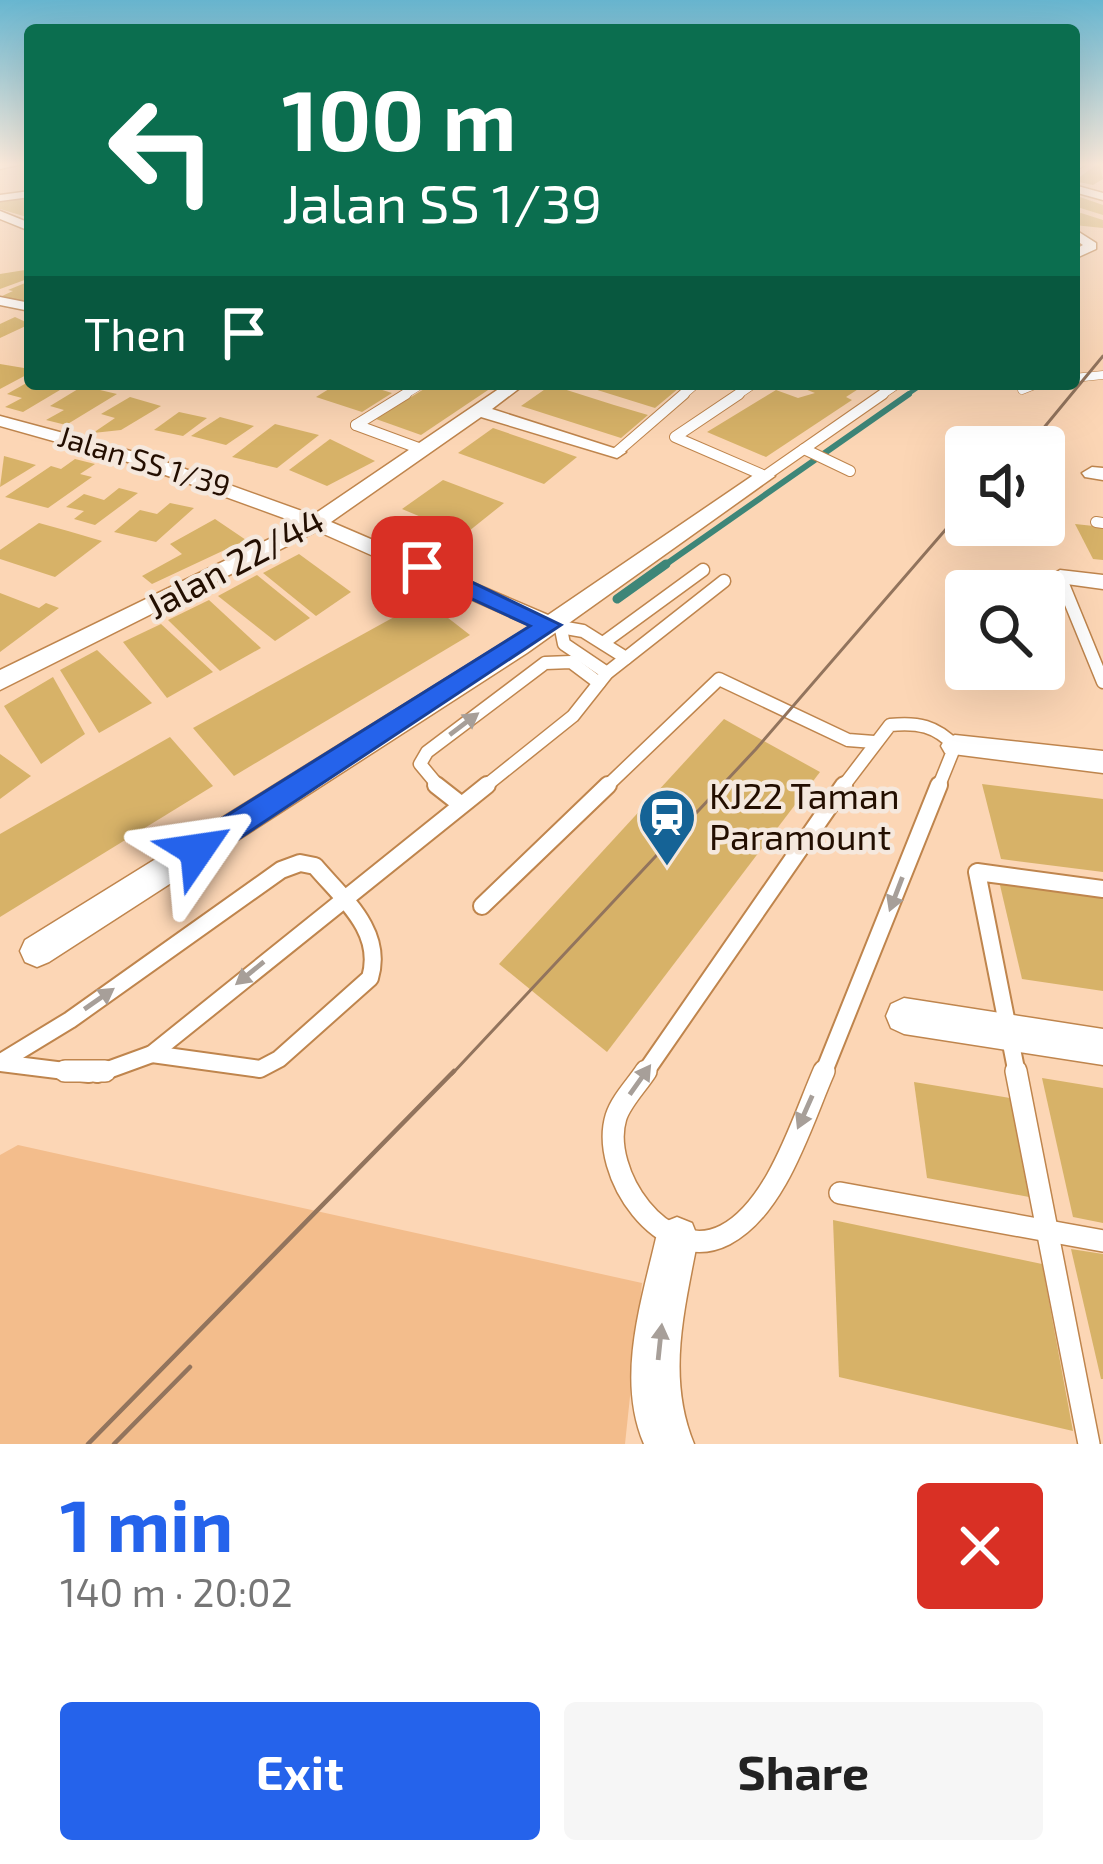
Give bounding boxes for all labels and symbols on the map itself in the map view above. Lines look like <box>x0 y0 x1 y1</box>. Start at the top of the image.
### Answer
street label: Jalan SS 1/39 <box>54 417 235 503</box>
street label: Jalan 22/44 <box>138 497 330 626</box>
pin <box>371 516 473 618</box>
one-way arrow <box>448 712 480 737</box>
place label: KJ22 Taman Paramount <box>709 773 900 857</box>
station icon: KJ22 Taman Paramount <box>636 786 698 868</box>
position arrow <box>134 787 260 913</box>
one-way arrow <box>885 876 904 912</box>
one-way arrow <box>235 960 266 986</box>
one-way arrow <box>83 988 115 1012</box>
one-way arrow <box>627 1064 651 1096</box>
one-way arrow <box>795 1095 815 1130</box>
one-way arrow <box>651 1323 670 1360</box>

